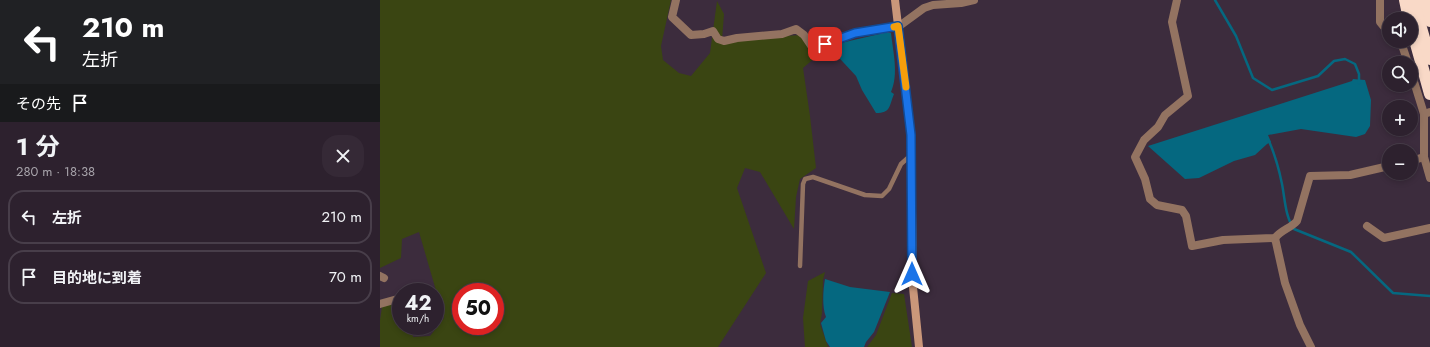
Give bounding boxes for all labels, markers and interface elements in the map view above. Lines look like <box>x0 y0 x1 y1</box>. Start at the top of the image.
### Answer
text: 210 m <box>82 7 165 48</box>
map controls <box>1382 12 1418 180</box>
button: sound <box>1382 12 1418 48</box>
icon: left <box>16 16 68 68</box>
pin <box>808 27 842 61</box>
icon: arrive <box>814 33 836 55</box>
text: 左折 <box>82 47 118 73</box>
button: search <box>1382 56 1418 92</box>
icon: arrive <box>69 92 91 114</box>
text: その先 <box>16 93 61 115</box>
button: + <box>1382 100 1418 136</box>
text: 1 分 <box>16 129 59 164</box>
button: close <box>322 135 364 177</box>
button: − <box>1382 144 1418 180</box>
text: 280 m · 18:38 <box>16 162 95 181</box>
icon: left <box>18 206 40 228</box>
text: 210 m <box>322 206 362 228</box>
text: 左折 <box>52 207 82 229</box>
position arrow <box>891 253 933 295</box>
icon: arrive <box>18 266 40 288</box>
text: 70 m <box>329 266 362 288</box>
text: 目的地に到着 <box>52 267 142 289</box>
speed limit sign: 50 <box>452 283 504 335</box>
text: 42 <box>404 289 432 318</box>
text: km/h <box>407 311 429 326</box>

